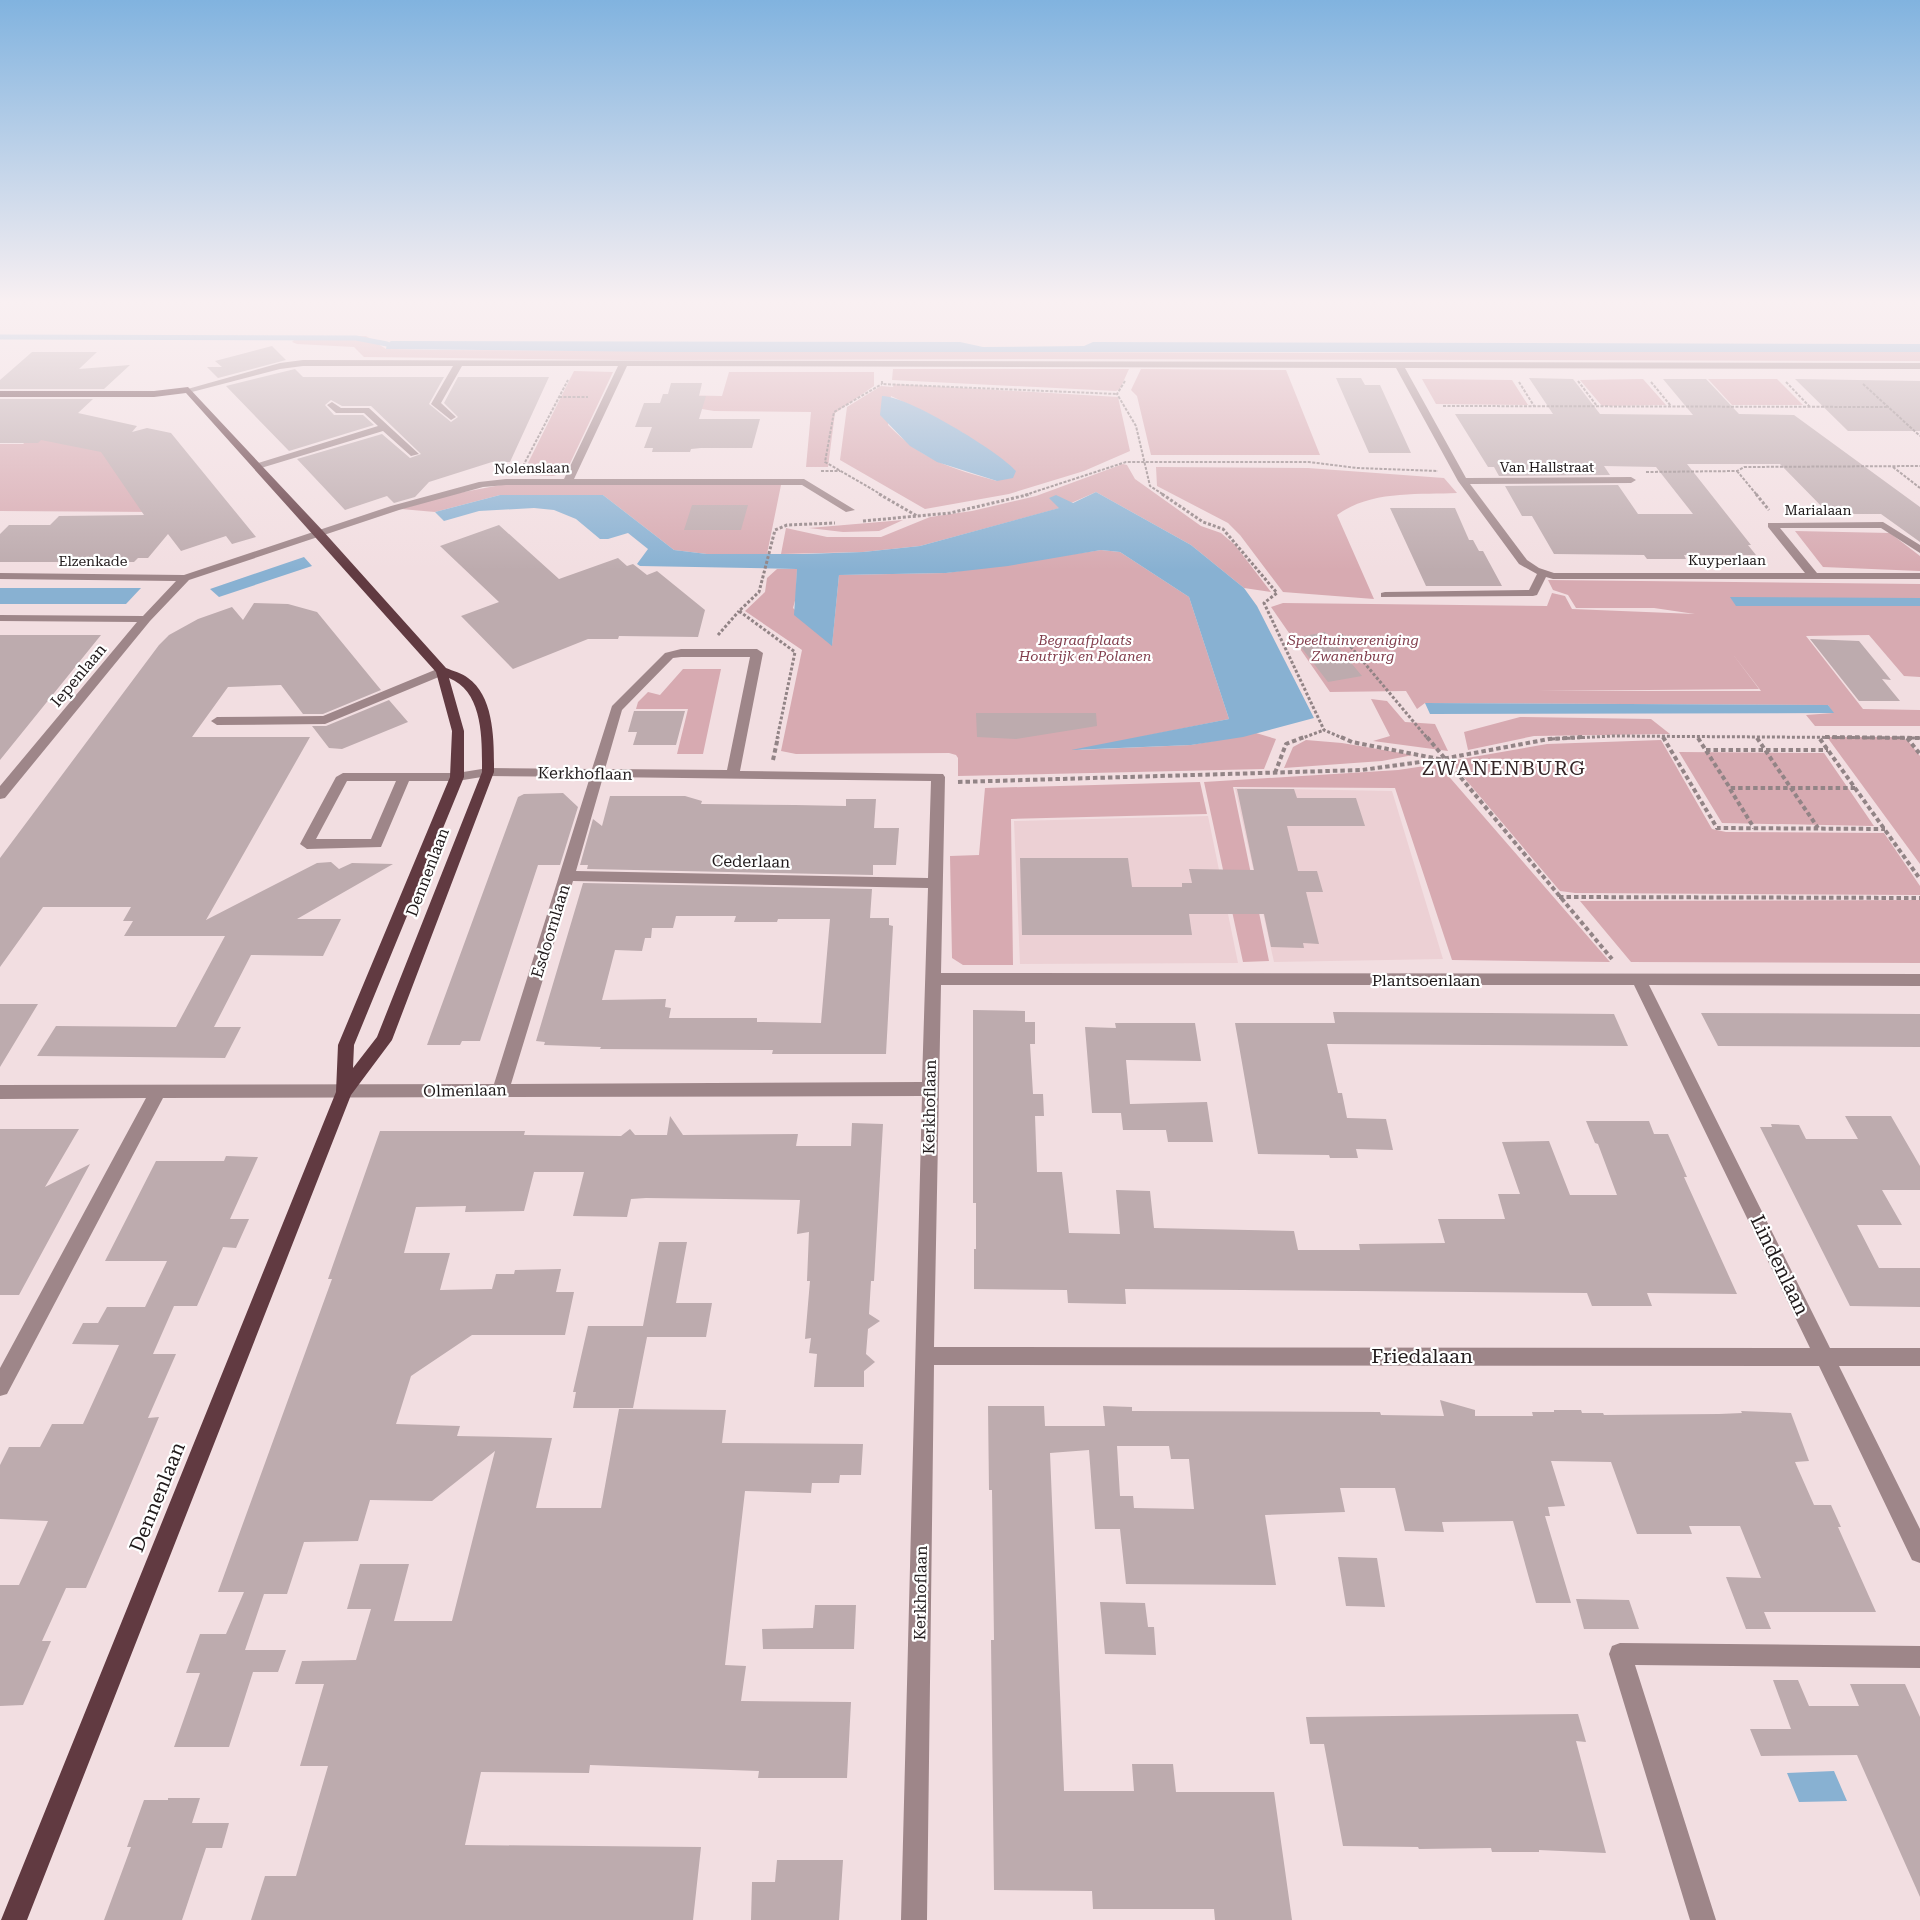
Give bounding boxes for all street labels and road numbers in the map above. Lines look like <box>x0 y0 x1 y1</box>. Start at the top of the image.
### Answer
street label: Nolenslaan <box>494 459 570 477</box>
street label: Van Hallstraat <box>1500 459 1594 475</box>
street label: Marialaan <box>1785 502 1852 518</box>
street label: Kuyperlaan <box>1688 552 1766 568</box>
street label: Elzenkade <box>59 553 128 569</box>
street label: Iepenlaan <box>47 640 110 711</box>
street label: Kerkhoflaan <box>538 763 632 784</box>
street label: Dennenlaan <box>402 825 453 919</box>
street label: Cederlaan <box>712 851 790 872</box>
street label: Esdoornlaan <box>527 882 574 980</box>
street label: Plantsoenlaan <box>1372 971 1480 990</box>
street label: Kerkhoflaan <box>919 1060 940 1154</box>
street label: Olmenlaan <box>423 1080 507 1101</box>
street label: Lindenlaan <box>1745 1211 1815 1319</box>
street label: Friedalaan <box>1371 1344 1473 1368</box>
street label: Dennenlaan <box>124 1438 190 1555</box>
street label: Kerkhoflaan <box>910 1546 931 1640</box>

